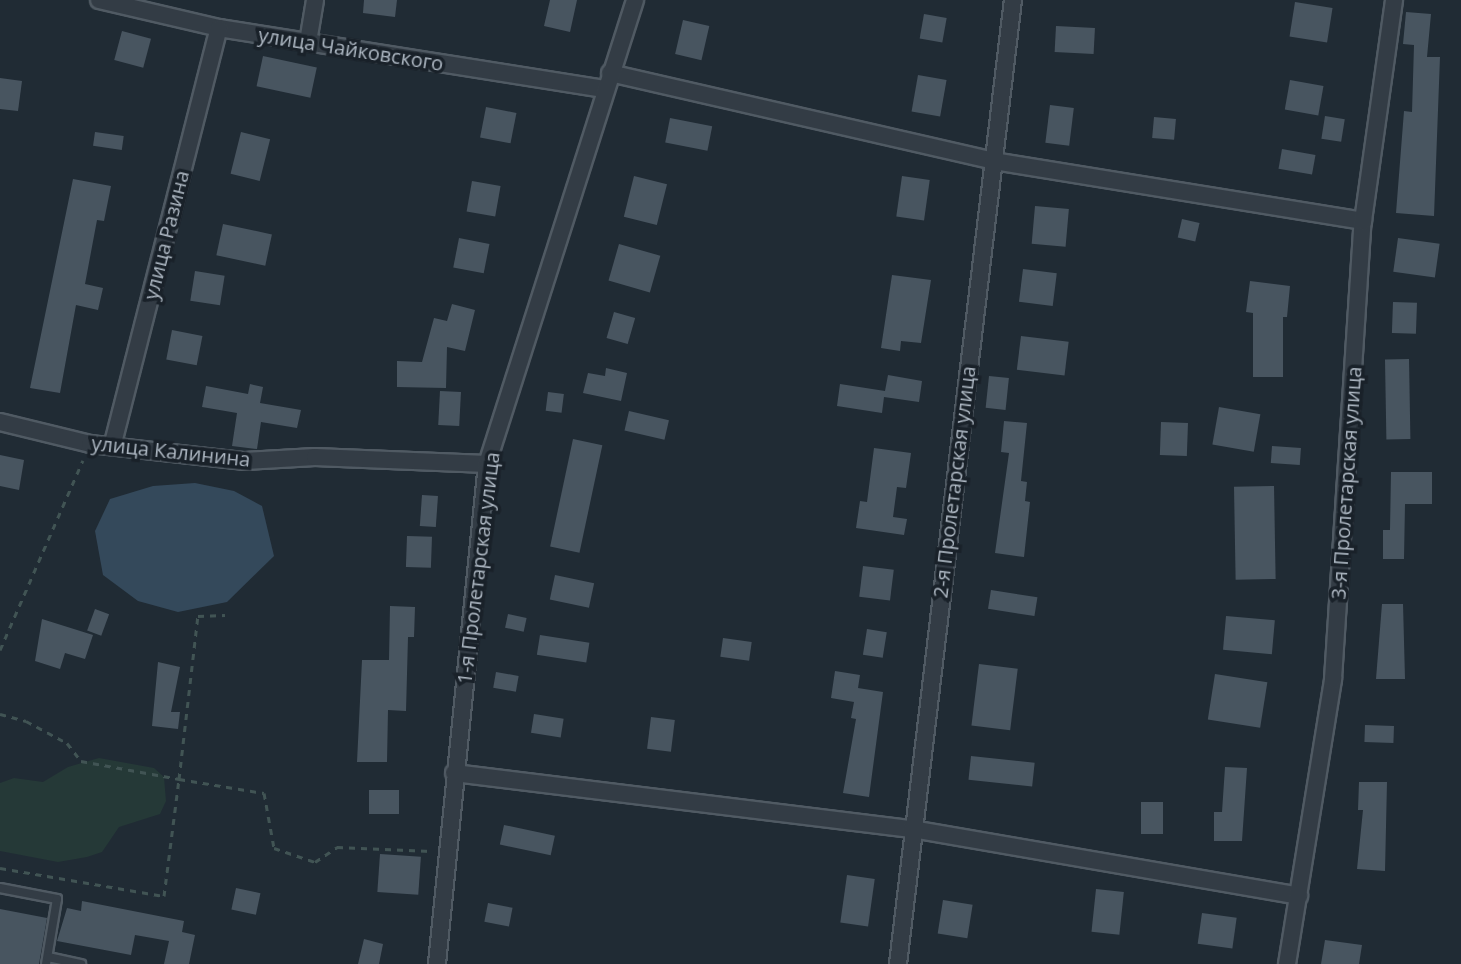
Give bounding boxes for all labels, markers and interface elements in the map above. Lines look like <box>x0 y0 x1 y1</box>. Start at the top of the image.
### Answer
street label: улица Чайковского <box>257 23 445 75</box>
street label: улица Разина <box>138 168 194 302</box>
street label: 2-я Пролетарская улица <box>928 365 980 599</box>
street label: 3-я Пролетарская улица <box>1326 366 1366 600</box>
street label: улица Калинина <box>90 431 252 471</box>
street label: 1-я Пролетарская улица <box>452 451 504 685</box>

